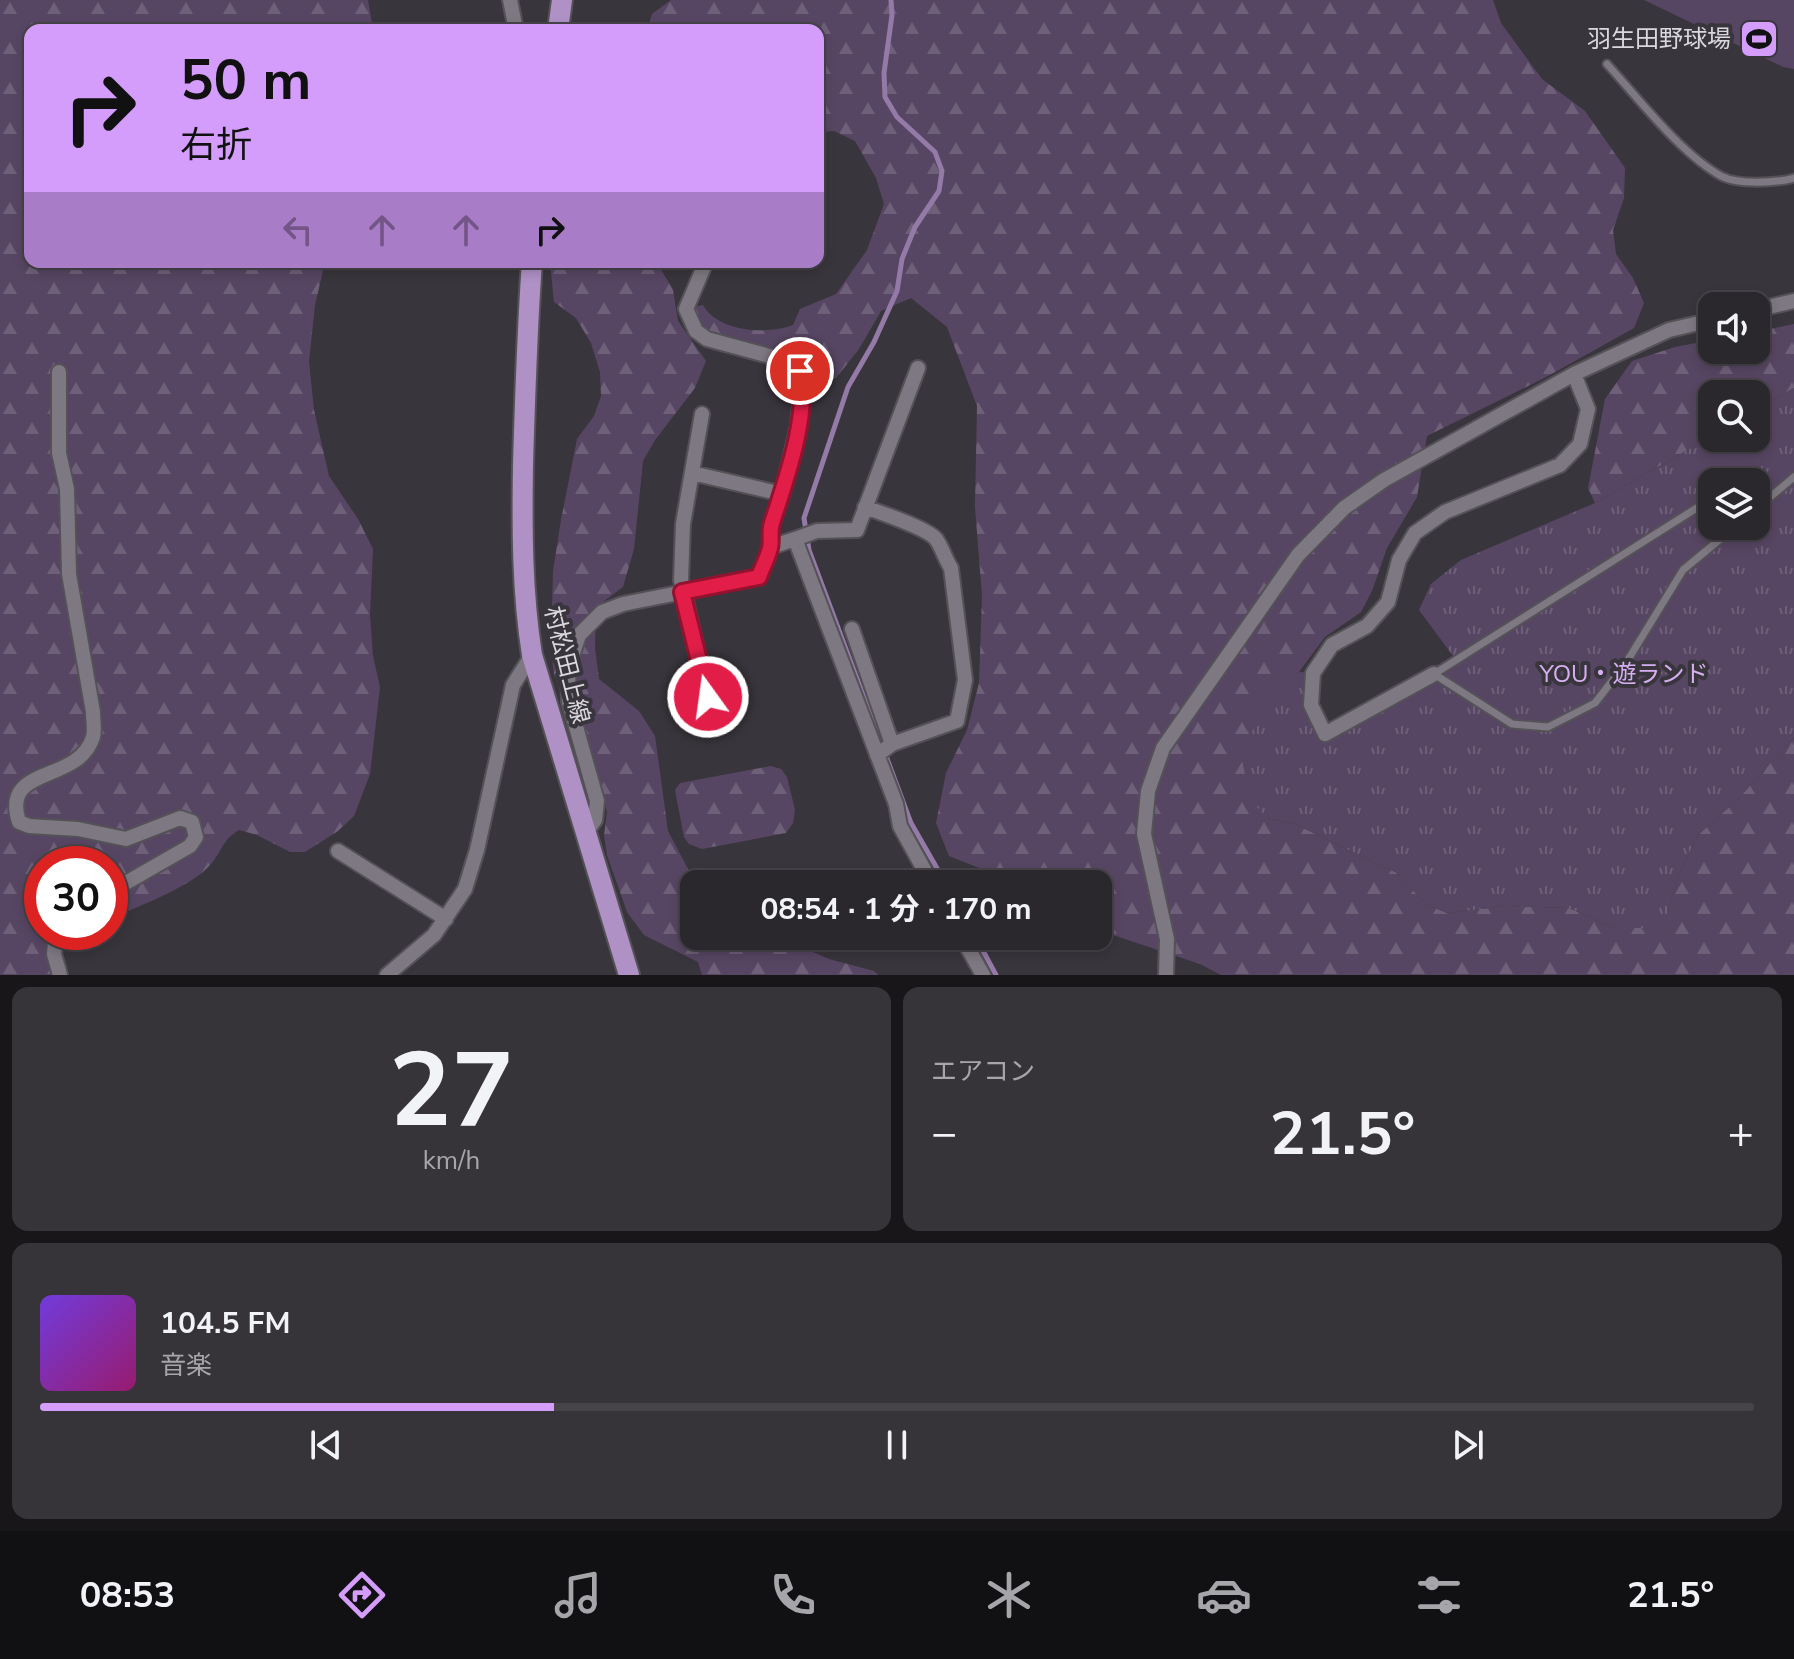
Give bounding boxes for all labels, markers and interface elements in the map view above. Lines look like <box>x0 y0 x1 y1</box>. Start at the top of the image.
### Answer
sports icon: 羽生田野球場 <box>1738 18 1780 60</box>
place label: 羽生田野球場 <box>1587 23 1731 55</box>
text: 50 m <box>180 42 311 119</box>
icon: right <box>48 56 152 160</box>
text: 右折 <box>180 121 252 170</box>
icon: left <box>276 208 320 252</box>
icon: ahead <box>360 208 404 252</box>
icon: ahead <box>444 208 488 252</box>
icon: right <box>528 208 572 252</box>
map controls <box>1698 292 1770 540</box>
button: sound <box>1698 292 1770 364</box>
pin <box>766 337 834 405</box>
icon: arrive <box>778 349 822 393</box>
button: search <box>1698 380 1770 452</box>
button: layers <box>1698 468 1770 540</box>
street label: 村松田上線 <box>537 603 597 727</box>
position arrow <box>666 655 750 739</box>
park label: YOU・遊ランド <box>1538 658 1709 690</box>
speed limit sign: 30 <box>24 846 128 950</box>
text: 08:54 · 1 分 · 170 m <box>760 889 1032 930</box>
text: 27 <box>389 1020 514 1162</box>
text: エアコン <box>931 1054 1035 1089</box>
text: 21.5° <box>1270 1093 1415 1175</box>
text: − <box>931 1104 957 1164</box>
text: + <box>1728 1104 1754 1164</box>
text: km/h <box>423 1143 480 1178</box>
text: 104.5 FM <box>160 1303 290 1344</box>
text: 音楽 <box>160 1348 212 1383</box>
icon: previous <box>304 1423 348 1467</box>
icon: pause <box>875 1423 919 1467</box>
icon: next <box>1446 1423 1490 1467</box>
icon: directions <box>334 1567 390 1623</box>
icon: music <box>550 1567 606 1623</box>
icon: phone <box>765 1567 821 1623</box>
icon: climate <box>981 1567 1037 1623</box>
icon: car <box>1196 1567 1252 1623</box>
icon: filters <box>1411 1567 1467 1623</box>
text: 08:53 <box>80 1571 175 1620</box>
text: 21.5° <box>1627 1571 1714 1620</box>

